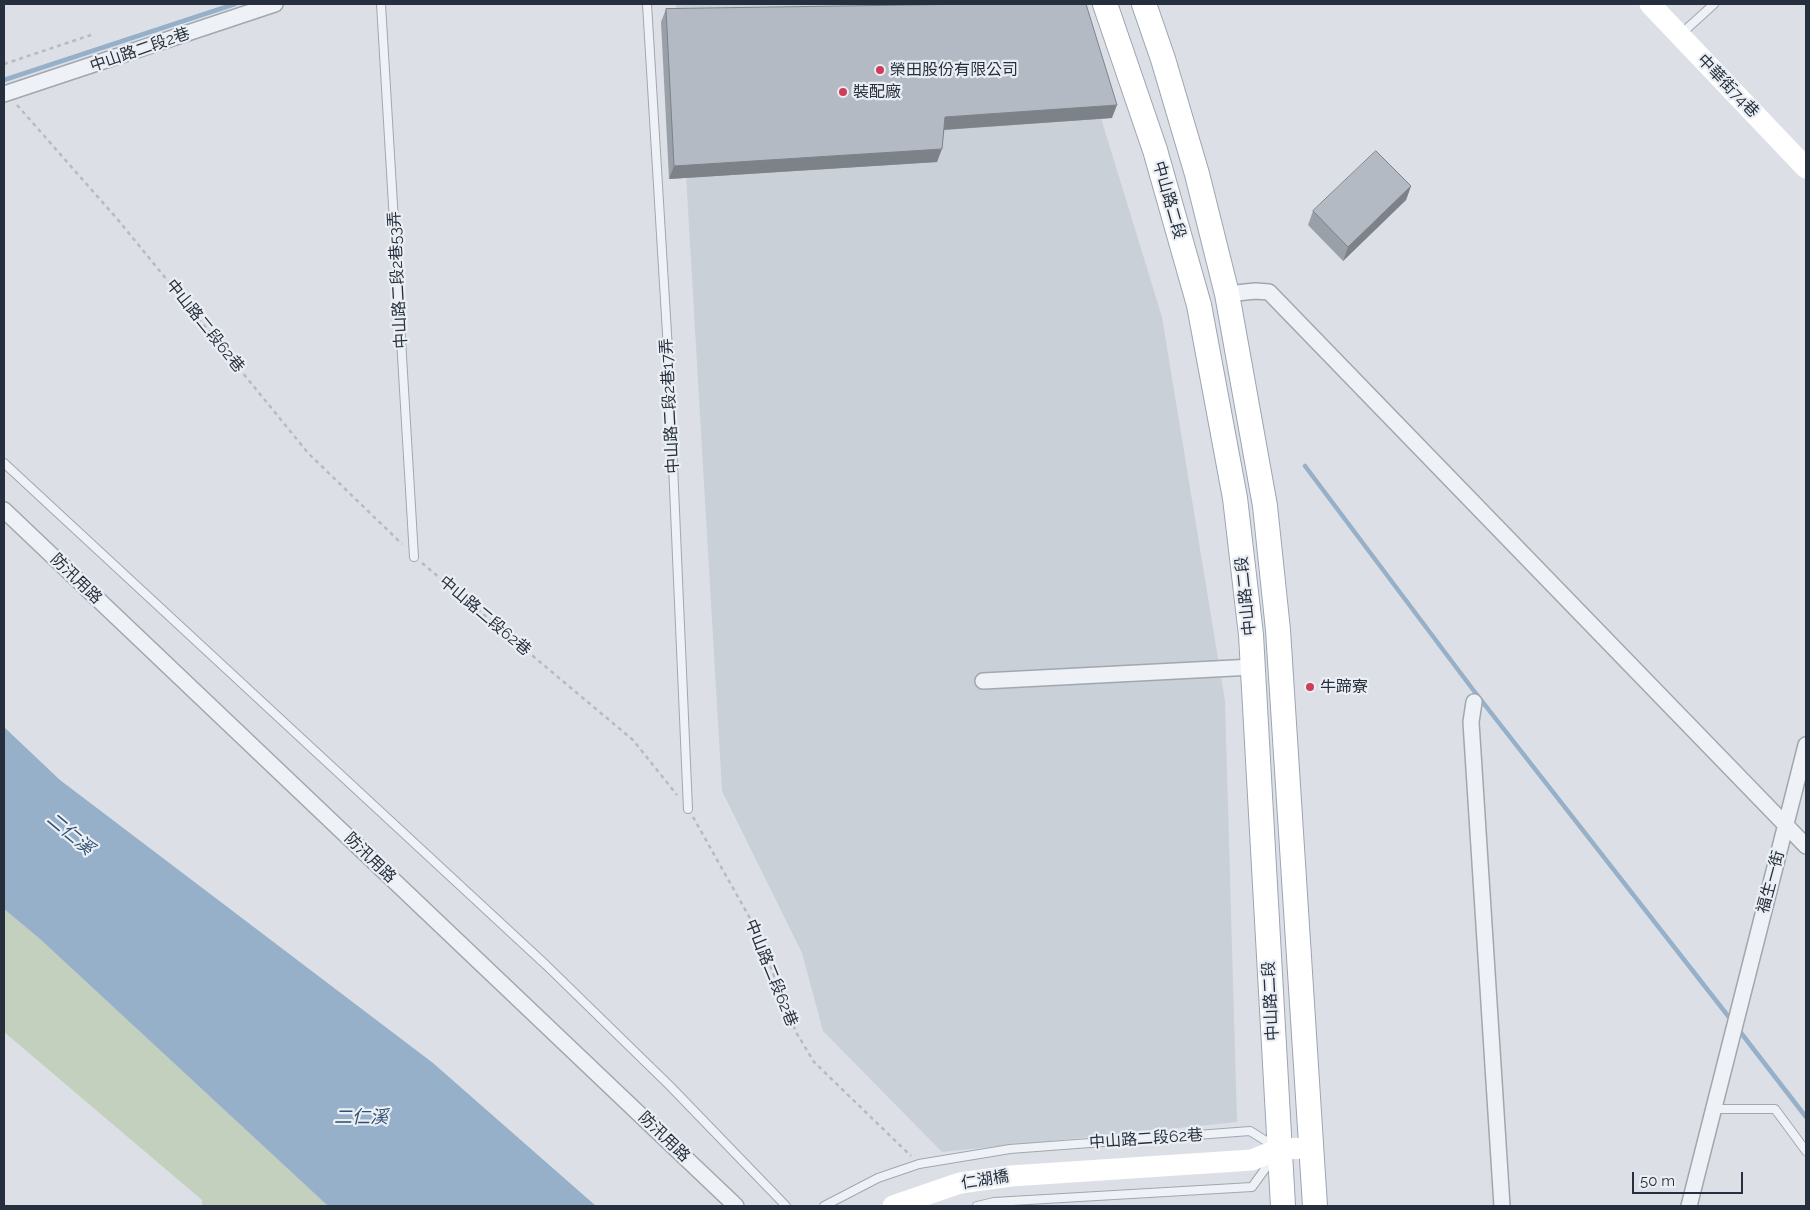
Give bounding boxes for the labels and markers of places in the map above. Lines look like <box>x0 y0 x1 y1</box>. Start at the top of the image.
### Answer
place label: 榮田股份有限公司 <box>890 60 1018 80</box>
marker: 榮田股份有限公司 <box>874 64 886 76</box>
place label: 裝配廠 <box>853 82 901 102</box>
marker: 裝配廠 <box>837 86 849 98</box>
place label: 牛蹄寮 <box>1320 677 1368 697</box>
marker: 牛蹄寮 <box>1304 681 1316 693</box>

